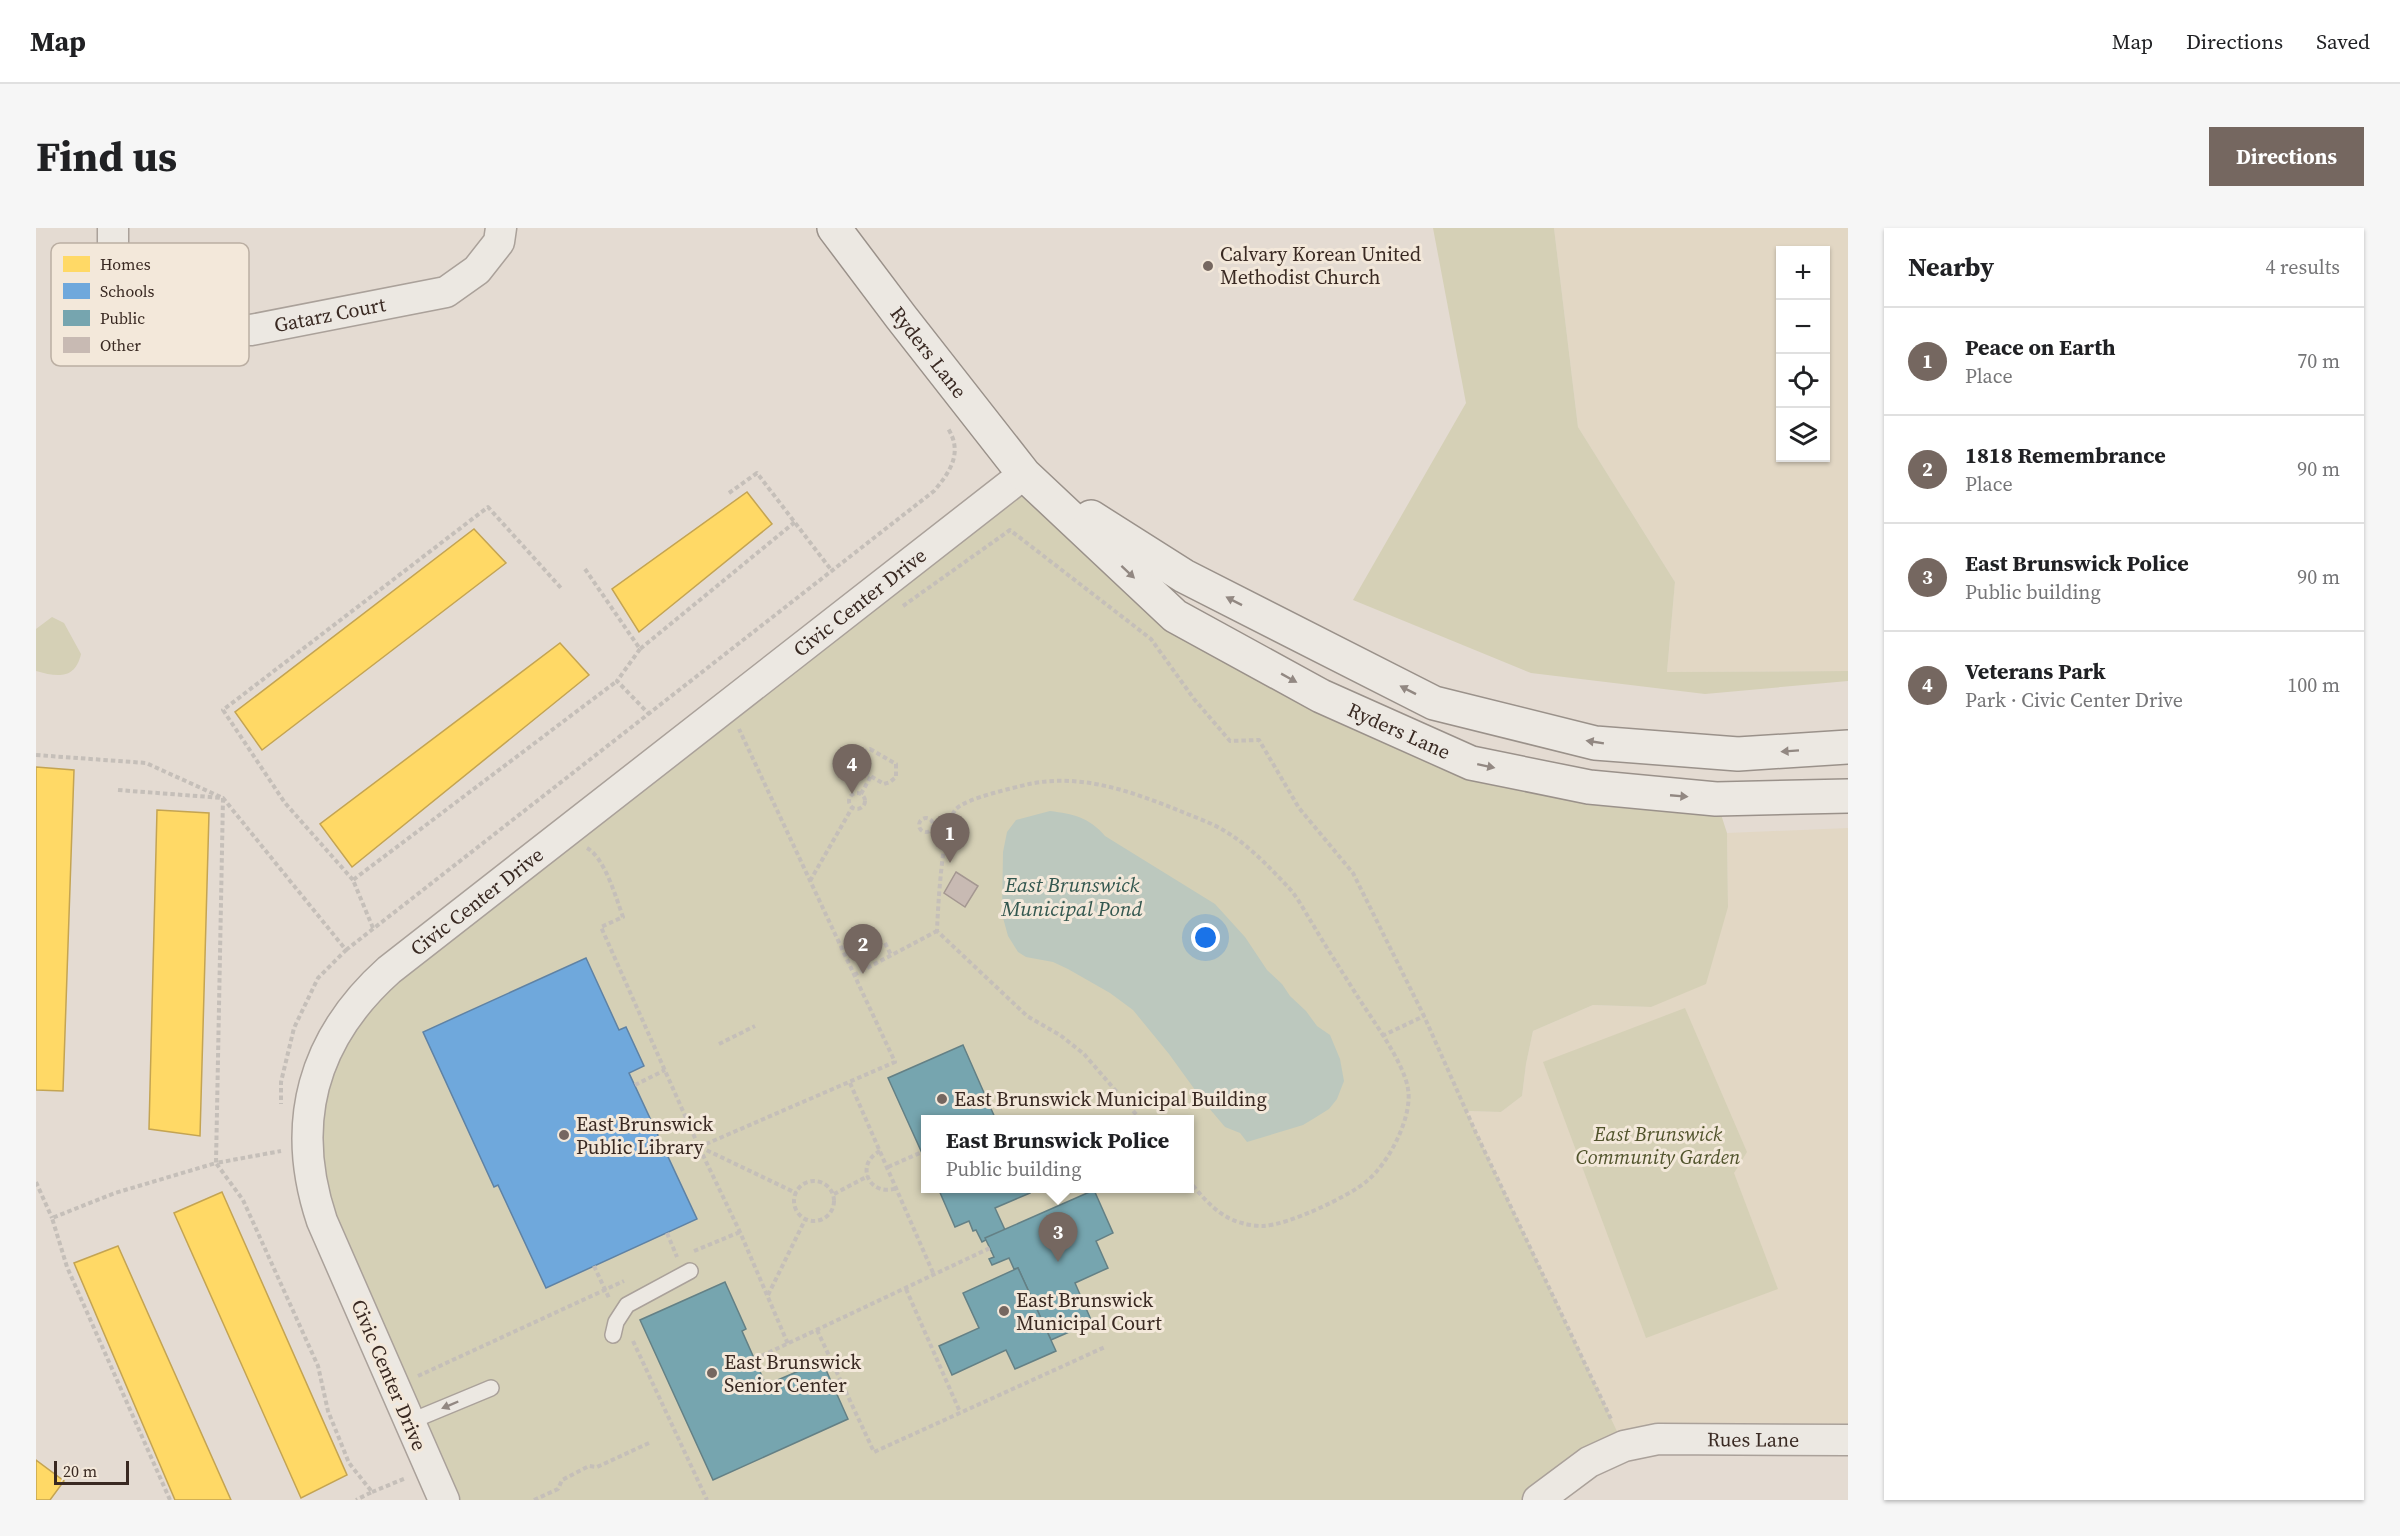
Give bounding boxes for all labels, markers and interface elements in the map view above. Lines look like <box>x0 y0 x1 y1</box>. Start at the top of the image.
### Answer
text: Map <box>30 22 86 60</box>
text: Map <box>2112 27 2153 56</box>
text: Directions <box>2186 27 2283 56</box>
text: Saved <box>2316 27 2370 56</box>
text: Find us <box>36 127 177 185</box>
button: Directions <box>2209 127 2364 186</box>
place label: Calvary Korean United Methodist Church <box>1220 240 1422 291</box>
legend <box>51 243 249 366</box>
map controls <box>1776 246 1830 462</box>
button: + <box>1776 246 1830 300</box>
text: Nearby <box>1908 249 1994 285</box>
text: Homes <box>100 253 151 275</box>
text: 4 results <box>2265 253 2340 281</box>
marker: Calvary Korean United Methodist Church <box>1201 259 1215 273</box>
text: Schools <box>100 280 155 302</box>
street label: Gatarz Court <box>272 290 388 339</box>
street label: Ryders Lane <box>884 300 973 404</box>
button: − <box>1776 300 1830 354</box>
text: Public <box>100 307 145 329</box>
text: Peace on Earth <box>1965 332 2116 362</box>
text: Other <box>100 334 141 356</box>
text: 1 <box>1922 347 1933 375</box>
text: 70 m <box>2297 347 2340 375</box>
button: locate <box>1776 354 1830 408</box>
text: Place <box>1965 362 2013 390</box>
button: layers <box>1776 408 1830 462</box>
text: 1818 Remembrance <box>1965 440 2166 470</box>
text: 2 <box>1922 455 1933 483</box>
text: 90 m <box>2297 455 2340 483</box>
text: Place <box>1965 470 2013 498</box>
street label: Civic Center Drive <box>787 542 932 663</box>
text: East Brunswick Police <box>1965 548 2189 578</box>
text: 3 <box>1922 563 1933 591</box>
text: 90 m <box>2297 563 2340 591</box>
one-way arrow <box>1121 564 1135 578</box>
text: Public building <box>1965 578 2101 606</box>
one-way arrow <box>1226 597 1243 606</box>
text: Veterans Park <box>1965 656 2106 686</box>
text: 4 <box>1922 671 1933 699</box>
text: 100 m <box>2287 671 2340 699</box>
one-way arrow <box>1281 673 1298 683</box>
one-way arrow <box>1400 685 1417 694</box>
text: Park · Civic Center Drive <box>1965 686 2183 714</box>
street label: Ryders Lane <box>1343 696 1455 766</box>
one-way arrow <box>1586 738 1605 747</box>
pin: 4 <box>832 744 872 794</box>
one-way arrow <box>1780 746 1799 755</box>
one-way arrow <box>1477 762 1496 771</box>
one-way arrow <box>1669 791 1688 801</box>
pin: 1 <box>930 814 970 863</box>
street label: Civic Center Drive <box>404 841 549 962</box>
water label: East Brunswick Municipal Pond <box>1000 870 1143 923</box>
your location <box>1191 923 1220 952</box>
pin: 2 <box>844 924 882 974</box>
place label: East Brunswick Municipal Building <box>954 1085 1267 1113</box>
marker: East Brunswick Municipal Building <box>935 1092 949 1106</box>
place label: East Brunswick Public Library <box>576 1110 713 1161</box>
popup <box>921 1115 1194 1193</box>
park label: East Brunswick Community Garden <box>1576 1120 1741 1171</box>
text: East Brunswick Police <box>946 1125 1169 1155</box>
marker: East Brunswick Public Library <box>557 1128 571 1142</box>
text: Public building <box>946 1155 1082 1183</box>
pin: 3 <box>1038 1212 1078 1262</box>
place label: East Brunswick Municipal Court <box>1016 1286 1162 1337</box>
street label: Civic Center Drive <box>345 1295 433 1455</box>
marker: East Brunswick Municipal Court <box>997 1304 1011 1318</box>
place label: East Brunswick Senior Center <box>724 1348 861 1399</box>
marker: East Brunswick Senior Center <box>705 1366 719 1380</box>
one-way arrow <box>441 1401 459 1410</box>
street label: Rues Lane <box>1707 1425 1799 1454</box>
scale bar <box>54 1458 129 1486</box>
text: 20 m <box>63 1460 97 1482</box>

